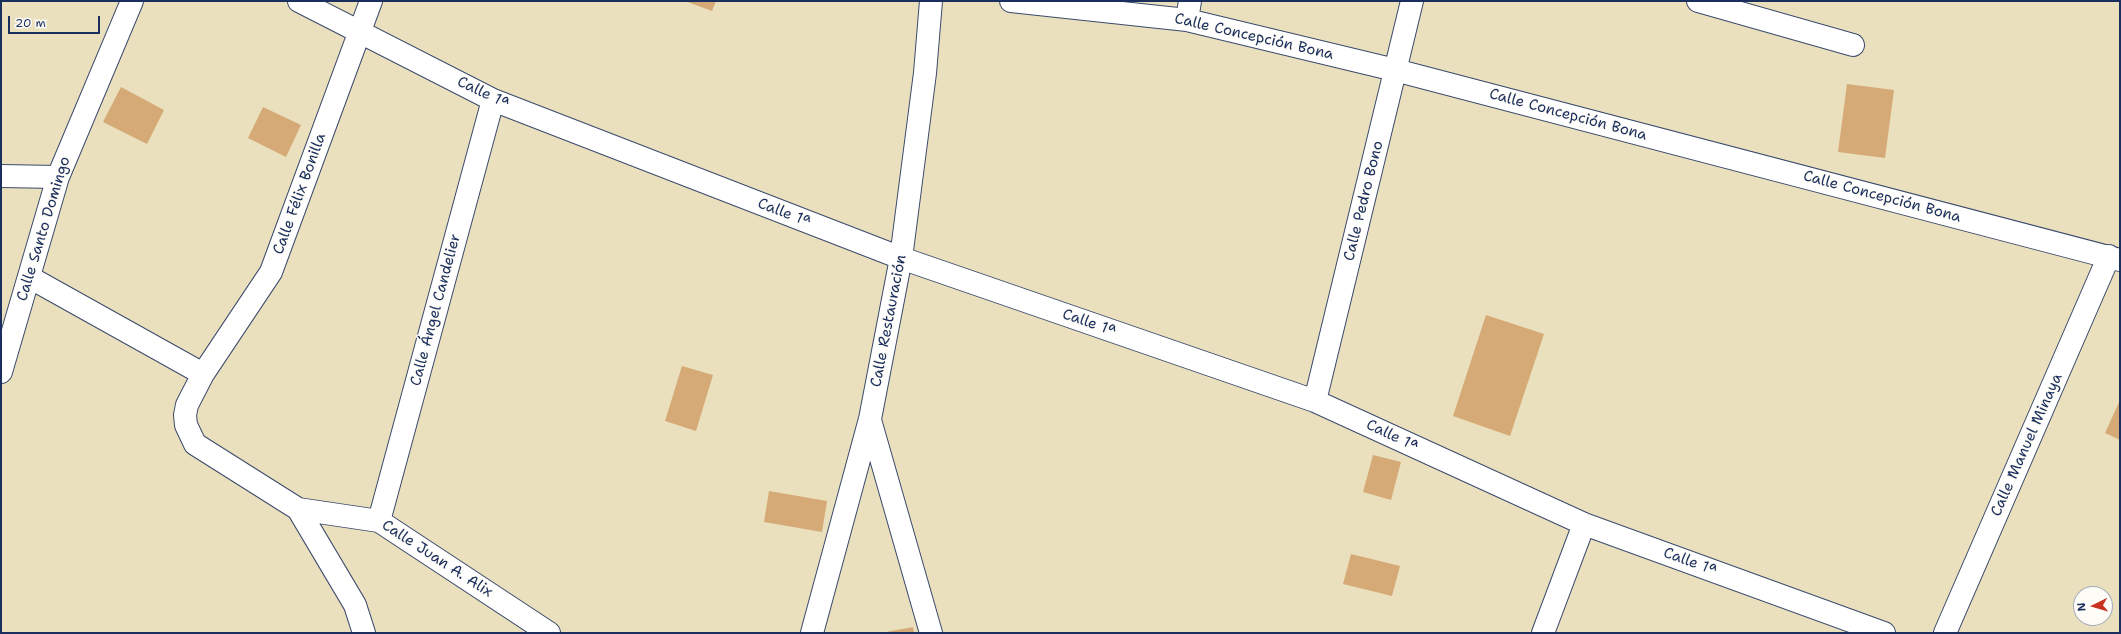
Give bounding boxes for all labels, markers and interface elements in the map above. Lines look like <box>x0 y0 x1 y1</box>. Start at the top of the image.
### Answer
scale bar <box>10 8 102 34</box>
street label: Calle Concepción Bona <box>1173 10 1335 64</box>
text: 20 m <box>15 15 46 31</box>
street label: Calle 1ª <box>454 73 512 113</box>
street label: Calle Concepción Bona <box>1487 85 1649 145</box>
street label: Calle Félix Bonilla <box>270 131 330 257</box>
street label: Calle Pedro Bono <box>1340 139 1388 263</box>
street label: Calle Santo Domingo <box>13 154 75 304</box>
street label: Calle Concepción Bona <box>1801 167 1963 227</box>
street label: Calle 1ª <box>755 195 813 231</box>
street label: Calle Ángel Candelier <box>407 232 465 388</box>
street label: Calle Restauración <box>867 253 911 389</box>
street label: Calle 1ª <box>1060 305 1118 341</box>
street label: Calle Manuel Minaya <box>1987 371 2067 519</box>
street label: Calle 1ª <box>1363 416 1421 456</box>
street label: Calle Juan A. Alix <box>378 516 496 602</box>
street label: Calle 1ª <box>1661 544 1719 580</box>
north arrow <box>2073 586 2113 626</box>
text: N <box>2074 602 2089 612</box>

